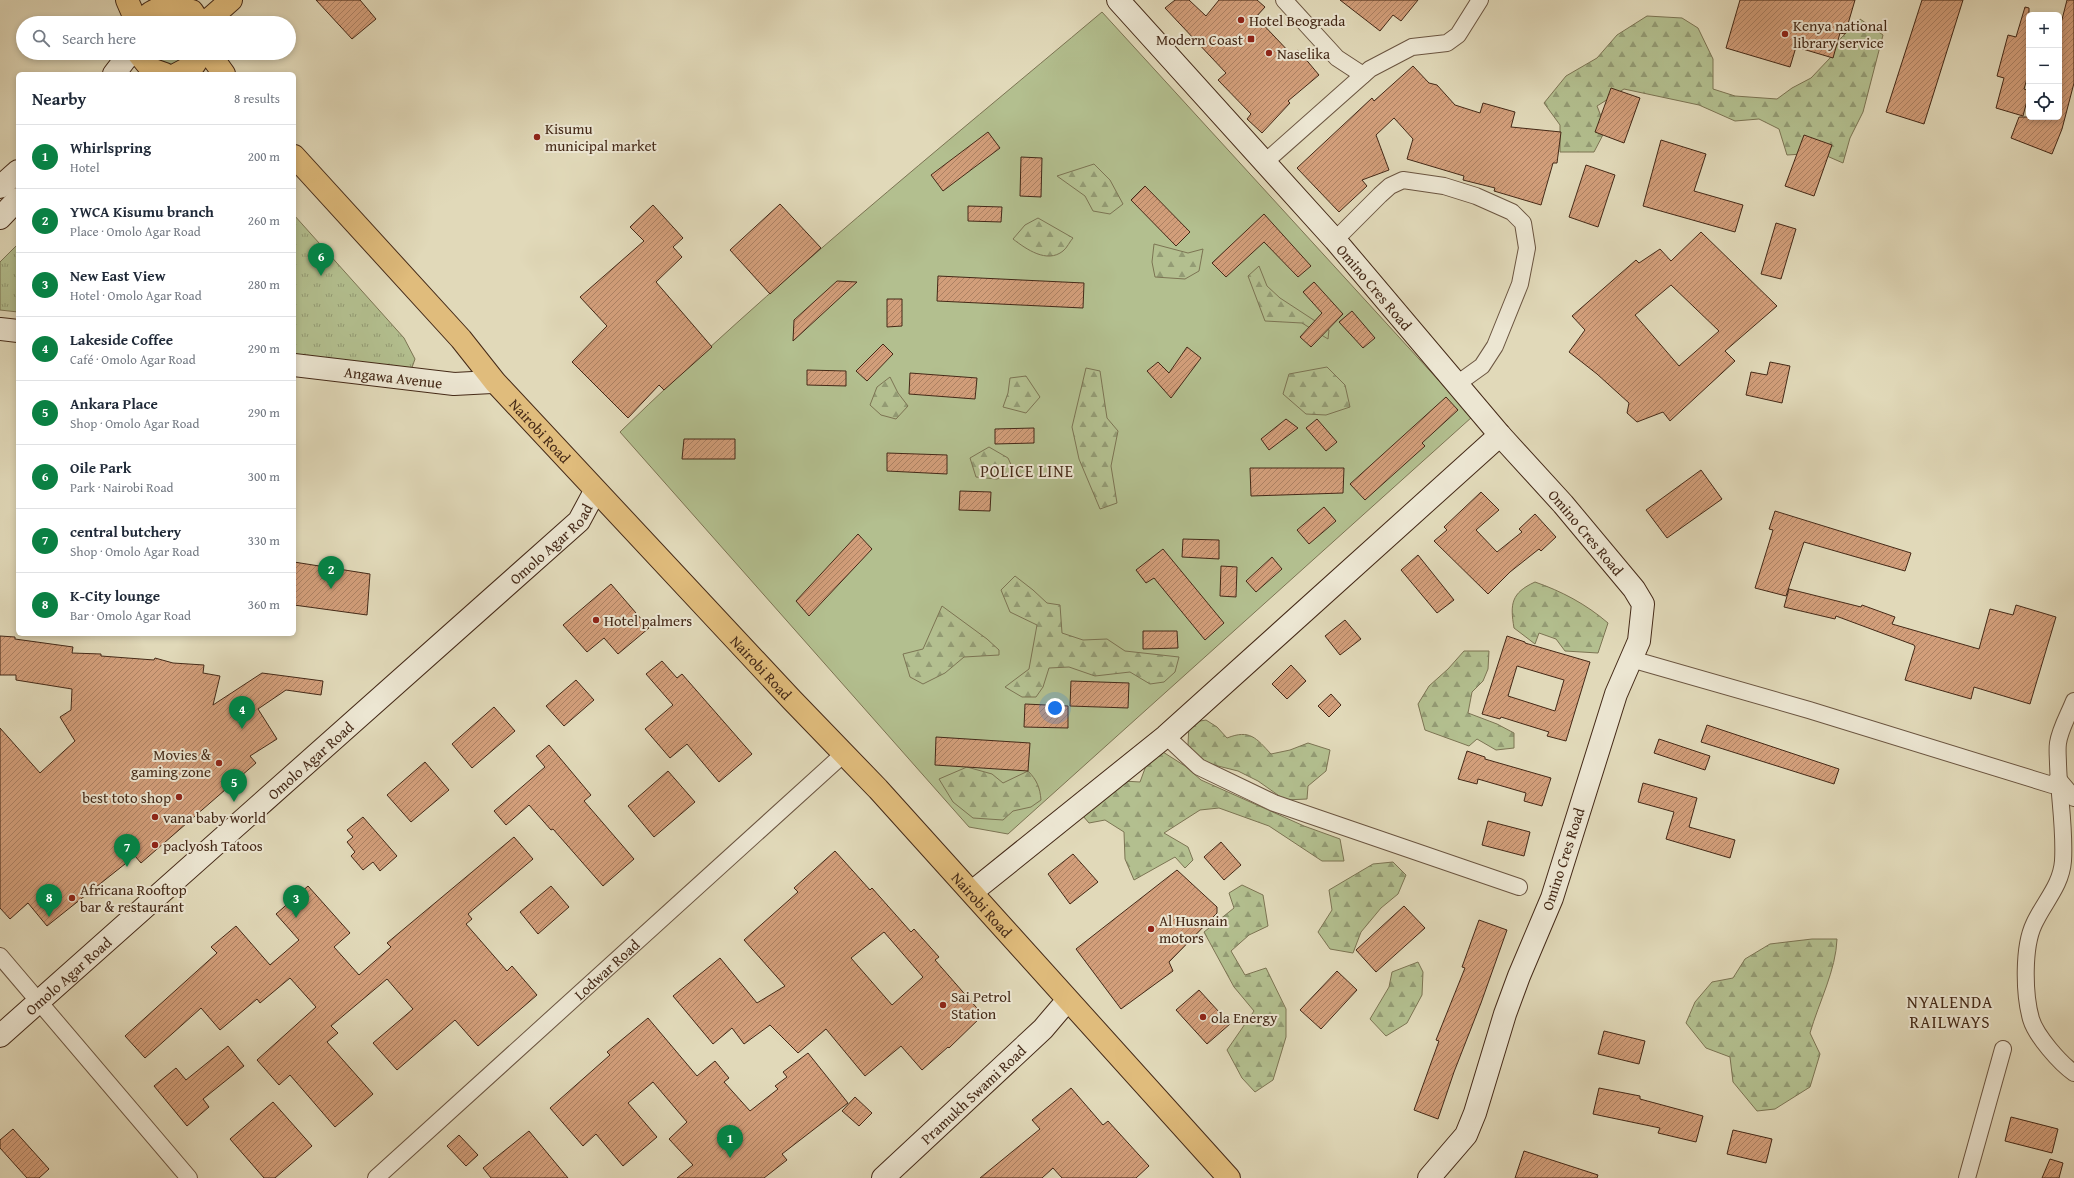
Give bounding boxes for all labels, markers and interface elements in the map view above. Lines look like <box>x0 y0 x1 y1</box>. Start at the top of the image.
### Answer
place label: Hotel Beograda <box>1249 10 1345 31</box>
map controls <box>2026 12 2062 120</box>
button: + <box>2026 12 2062 48</box>
marker: Hotel Beograda <box>1236 15 1246 25</box>
place label: Kenya national library service <box>1793 15 1887 53</box>
search box <box>16 16 296 60</box>
icon: search <box>30 27 52 49</box>
text: Search here <box>62 28 136 49</box>
place label: Modern Coast <box>1156 29 1244 50</box>
marker: Kenya national library service <box>1780 29 1790 39</box>
marker: Modern Coast <box>1246 34 1256 44</box>
place label: Naselika <box>1277 43 1330 64</box>
marker: Naselika <box>1264 48 1274 58</box>
button: − <box>2026 48 2062 84</box>
button: locate <box>2026 84 2062 120</box>
text: Nearby <box>32 86 86 111</box>
text: 8 results <box>234 89 280 108</box>
place label: Kisumu municipal market <box>545 118 657 156</box>
marker: Kisumu municipal market <box>532 132 542 142</box>
text: Whirlspring <box>70 137 151 158</box>
text: 1 <box>42 147 48 166</box>
text: 200 m <box>248 147 280 166</box>
text: Hotel <box>70 158 100 177</box>
text: YWCA Kisumu branch <box>70 201 214 222</box>
text: 2 <box>42 211 48 230</box>
text: 260 m <box>248 211 280 230</box>
text: Place · Omolo Agar Road <box>70 222 201 241</box>
street label: Omino Cres Road <box>1332 239 1417 334</box>
pin: 6 <box>308 243 334 276</box>
text: New East View <box>70 265 166 286</box>
text: 3 <box>42 275 48 294</box>
text: 280 m <box>248 275 280 294</box>
text: Hotel · Omolo Agar Road <box>70 286 202 305</box>
text: Lakeside Coffee <box>70 329 173 350</box>
text: 4 <box>42 339 48 358</box>
text: 290 m <box>248 339 280 358</box>
text: Café · Omolo Agar Road <box>70 350 196 369</box>
street label: Angawa Avenue <box>343 361 444 393</box>
text: Ankara Place <box>70 393 158 414</box>
street label: Nairobi Road <box>505 394 576 467</box>
text: 5 <box>42 403 48 422</box>
text: 290 m <box>248 403 280 422</box>
text: Shop · Omolo Agar Road <box>70 414 199 433</box>
text: Oile Park <box>70 457 131 478</box>
district label: POLICE LINE <box>980 459 1074 483</box>
text: 6 <box>42 467 48 486</box>
text: 300 m <box>248 467 280 486</box>
text: Park · Nairobi Road <box>70 478 174 497</box>
street label: Omino Cres Road <box>1544 484 1629 580</box>
street label: Omolo Agar Road <box>505 500 597 589</box>
text: central butchery <box>70 521 181 542</box>
text: 7 <box>42 531 48 550</box>
text: 330 m <box>248 531 280 550</box>
text: Shop · Omolo Agar Road <box>70 542 199 561</box>
pin: 2 <box>318 556 344 589</box>
text: K-City lounge <box>70 585 160 606</box>
text: 8 <box>42 595 48 614</box>
text: 360 m <box>248 595 280 614</box>
text: Bar · Omolo Agar Road <box>70 606 191 625</box>
place label: Hotel palmers <box>604 610 692 631</box>
marker: Hotel palmers <box>591 615 601 625</box>
street label: Nairobi Road <box>726 630 797 704</box>
pin: 4 <box>229 696 255 729</box>
your location <box>1045 698 1065 718</box>
street label: Omolo Agar Road <box>262 716 358 804</box>
place label: Movies & gaming zone <box>131 744 212 782</box>
marker: Movies & gaming zone <box>214 758 224 768</box>
pin: 5 <box>221 769 247 802</box>
place label: best toto shop <box>82 787 171 808</box>
marker: best toto shop <box>174 792 184 802</box>
street label: Omino Cres Road <box>1537 805 1589 913</box>
place label: vana baby world <box>163 807 266 828</box>
marker: vana baby world <box>150 812 160 822</box>
pin: 7 <box>114 834 140 867</box>
place label: paclyosh Tatoos <box>163 835 263 856</box>
marker: paclyosh Tatoos <box>150 840 160 850</box>
street label: Nairobi Road <box>947 867 1017 942</box>
place label: Africana Rooftop bar & restaurant <box>80 879 187 917</box>
pin: 8 <box>36 884 62 917</box>
pin: 3 <box>283 885 309 918</box>
marker: Africana Rooftop bar & restaurant <box>67 893 77 903</box>
place label: Al Husnain motors <box>1159 910 1228 948</box>
marker: Al Husnain motors <box>1146 924 1156 934</box>
street label: Omolo Agar Road <box>20 932 116 1020</box>
street label: Lodwar Road <box>569 934 644 1004</box>
place label: Sai Petrol Station <box>951 986 1011 1024</box>
district label: NYALENDA RAILWAYS <box>1907 989 1993 1034</box>
marker: Sai Petrol Station <box>938 1000 948 1010</box>
place label: ola Energy <box>1211 1007 1278 1028</box>
marker: ola Energy <box>1198 1012 1208 1022</box>
street label: Pramukh Swami Road <box>916 1040 1030 1149</box>
pin: 1 <box>717 1125 743 1158</box>

